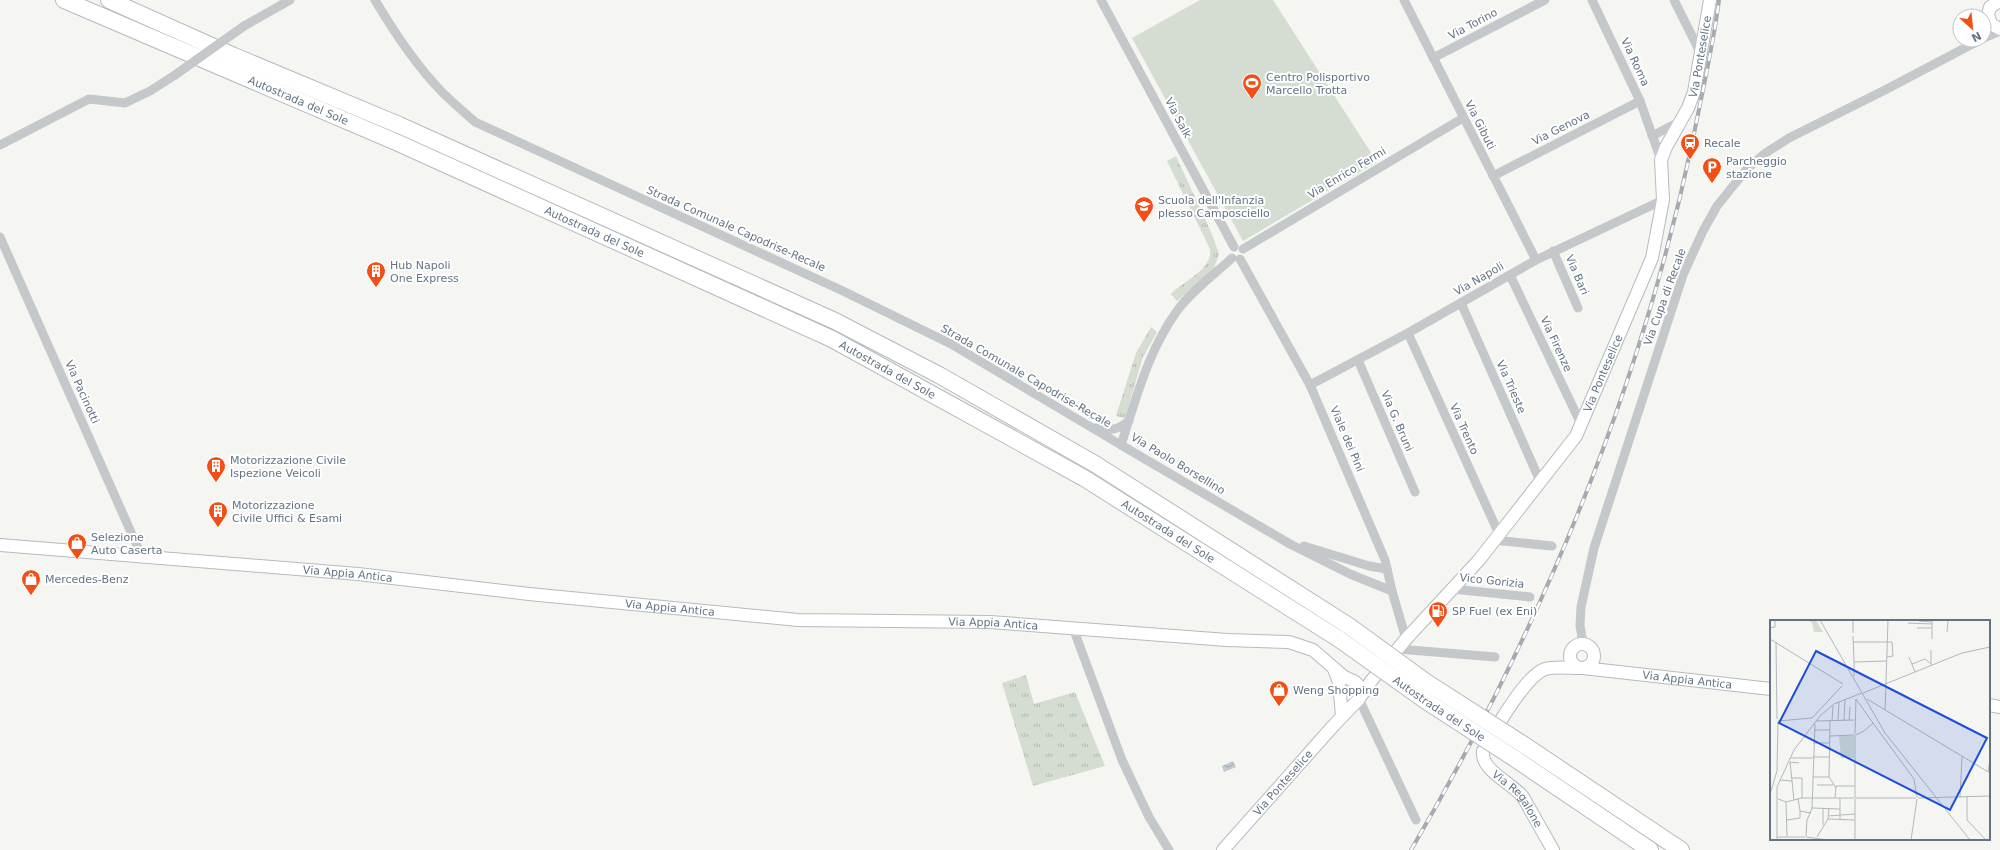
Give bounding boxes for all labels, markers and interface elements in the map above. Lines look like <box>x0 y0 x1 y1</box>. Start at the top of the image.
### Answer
street label: Via Torino <box>1446 6 1500 42</box>
north arrow <box>1952 8 1992 48</box>
street label: Via Ponteselice <box>1686 14 1714 100</box>
text: N <box>1969 29 1983 44</box>
street label: Via Roma <box>1618 36 1652 88</box>
place label: Centro Polisportivo Marcello Trotta <box>1266 71 1370 97</box>
sports icon: Centro Polisportivo Marcello Trotta <box>1241 72 1263 100</box>
street label: Autostrada del Sole <box>246 73 351 128</box>
street label: Via Salk <box>1162 96 1194 141</box>
street label: Via Gibuti <box>1462 98 1498 152</box>
street label: Via Genova <box>1530 108 1592 148</box>
station icon: Recale <box>1679 132 1701 160</box>
place label: Recale <box>1704 137 1741 150</box>
street label: Via Enrico Fermi <box>1306 145 1388 201</box>
place label: Parcheggio stazione <box>1726 155 1787 181</box>
parking icon: Parcheggio stazione <box>1701 156 1723 184</box>
street label: Strada Comunale Capodrise-Recale <box>644 183 828 275</box>
place label: Scuola dell'Infanzia plesso Camposciello <box>1158 194 1270 220</box>
school or university icon: Scuola dell'Infanzia plesso Camposciello <box>1133 195 1155 223</box>
street label: Autostrada del Sole <box>543 204 647 260</box>
street label: Via Cupa di Recale <box>1641 246 1689 347</box>
street label: Via Bari <box>1563 253 1591 297</box>
place label: Hub Napoli One Express <box>390 259 459 285</box>
building icon: Hub Napoli One Express <box>365 260 387 288</box>
street label: Via Napoli <box>1452 260 1506 298</box>
street label: Via Firenze <box>1537 314 1575 374</box>
street label: Strada Comunale Capodrise-Recale <box>938 322 1114 430</box>
street label: Via Ponteselice <box>1581 332 1625 414</box>
street label: Autostrada del Sole <box>837 338 938 402</box>
street label: Via Pacinotti <box>62 358 102 426</box>
street label: Via Trieste <box>1494 358 1529 416</box>
street label: Via G. Bruni <box>1378 388 1416 454</box>
street label: Via Trento <box>1447 401 1481 457</box>
street label: Viale dei Pini <box>1327 404 1367 474</box>
street label: Via Paolo Borsellino <box>1129 431 1228 497</box>
place label: Motorizzazione Civile Ispezione Veicoli <box>230 454 346 480</box>
building icon: Motorizzazione Civile Ispezione Veicoli <box>205 455 227 483</box>
street label: Autostrada del Sole <box>1119 497 1218 566</box>
place label: Motorizzazione Civile Uffici & Esami <box>232 499 342 525</box>
building icon: Motorizzazione Civile Uffici & Esami <box>207 500 229 528</box>
place label: Selezione Auto Caserta <box>91 531 163 557</box>
shop icon: Selezione Auto Caserta <box>66 532 88 560</box>
street label: Via Appia Antica <box>302 563 393 585</box>
shop icon: Mercedes-Benz <box>20 568 42 596</box>
street label: Vico Gorizia <box>1459 571 1525 591</box>
place label: Mercedes-Benz <box>45 573 129 586</box>
street label: Via Appia Antica <box>625 597 715 618</box>
fuel station icon: SP Fuel (ex Eni) <box>1427 600 1449 628</box>
place label: SP Fuel (ex Eni) <box>1452 605 1537 618</box>
street label: Via Appia Antica <box>948 615 1039 632</box>
inset map <box>1770 620 1990 840</box>
street label: Via Appia Antica <box>1642 668 1733 691</box>
street label: Autostrada del Sole <box>1391 673 1488 744</box>
shop icon: Weng Shopping <box>1268 679 1290 707</box>
place label: Weng Shopping <box>1293 684 1379 697</box>
street label: Via Ponteselice <box>1250 747 1315 818</box>
street label: Via Regalone <box>1490 768 1545 830</box>

